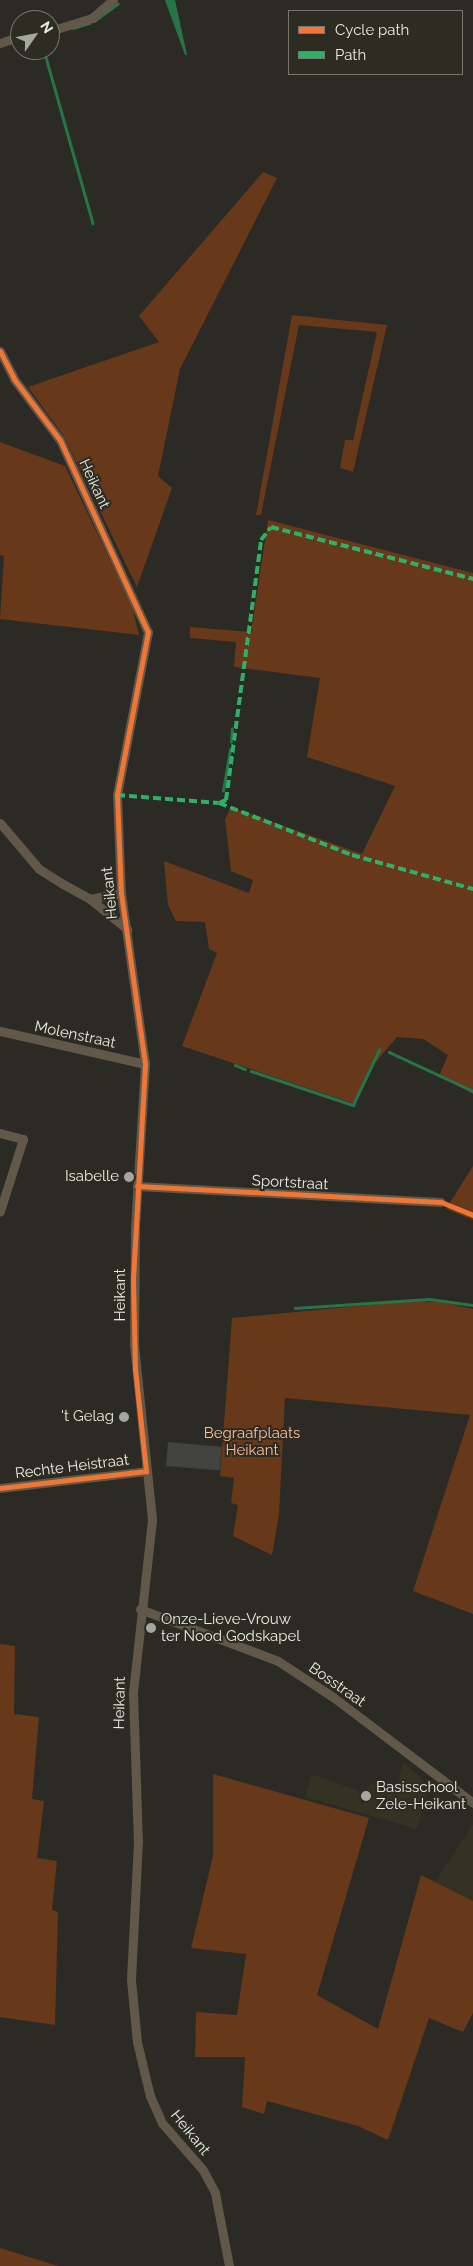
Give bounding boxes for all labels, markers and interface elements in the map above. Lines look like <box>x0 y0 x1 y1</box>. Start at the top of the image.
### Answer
north arrow <box>10 10 60 60</box>
legend <box>288 10 463 75</box>
text: N <box>37 19 56 36</box>
text: Cycle path <box>335 21 409 39</box>
text: Path <box>335 46 366 64</box>
street label: Heikant <box>75 456 113 512</box>
street label: Heikant <box>98 866 122 920</box>
street label: Molenstraat <box>33 1018 117 1052</box>
place label: Isabelle <box>65 1168 119 1186</box>
marker: Isabelle <box>123 1171 135 1183</box>
street label: Sportstraat <box>251 1172 329 1194</box>
street label: Heikant <box>112 1269 130 1321</box>
place label: 't Gelag <box>61 1408 114 1426</box>
marker: 't Gelag <box>118 1411 130 1423</box>
park label: Begraafplaats Heikant <box>204 1424 300 1459</box>
street label: Rechte Heistraat <box>14 1451 130 1483</box>
place label: Onze-Lieve-Vrouw ter Nood Godskapel <box>161 1610 301 1645</box>
marker: Onze-Lieve-Vrouw ter Nood Godskapel <box>145 1622 157 1634</box>
street label: Bosstraat <box>305 1659 369 1711</box>
street label: Heikant <box>111 1676 129 1730</box>
place label: Basisschool Zele-Heikant <box>376 1778 466 1813</box>
marker: Basisschool Zele-Heikant <box>360 1790 372 1802</box>
street label: Heikant <box>166 2107 214 2159</box>

